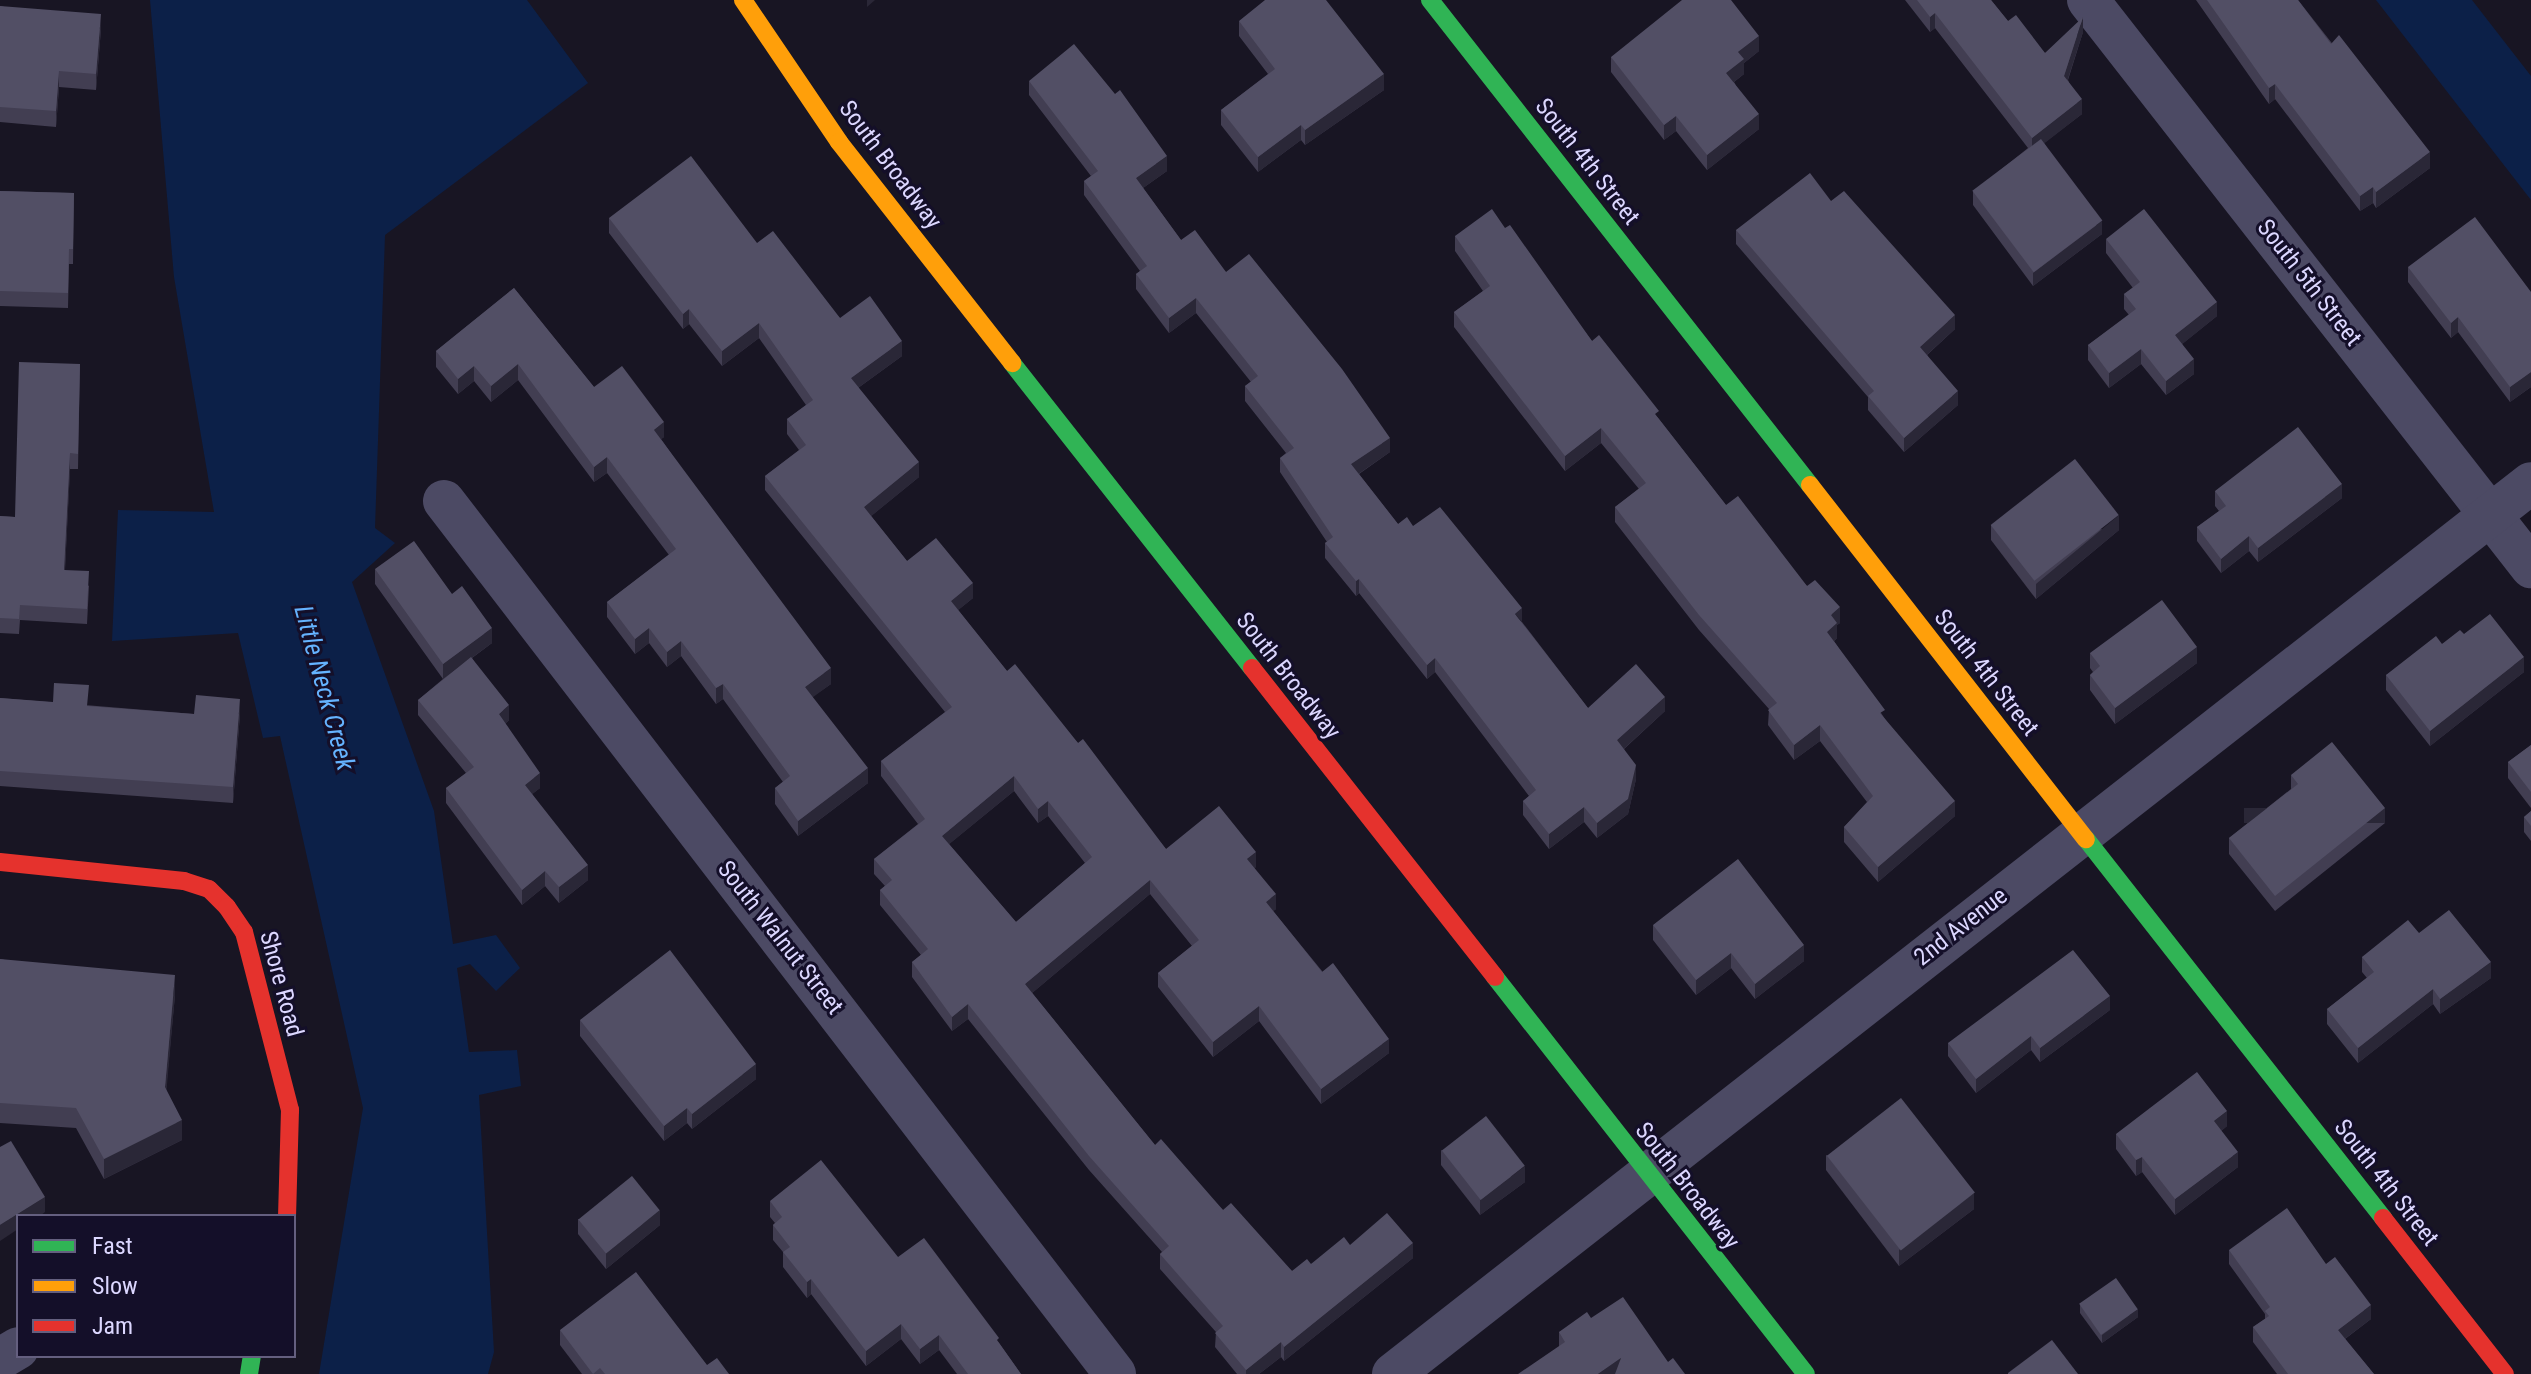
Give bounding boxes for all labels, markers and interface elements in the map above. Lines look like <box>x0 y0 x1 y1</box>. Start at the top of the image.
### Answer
street label: South 4th Street <box>1529 93 1645 231</box>
street label: South Broadway <box>833 95 947 235</box>
street label: South 5th Street <box>2251 214 2367 352</box>
water label: Little Neck Creek <box>287 602 361 774</box>
street label: South 4th Street <box>1928 604 2044 742</box>
street label: South Broadway <box>1230 607 1346 745</box>
street label: South Walnut Street <box>711 855 849 1021</box>
street label: 2nd Avenue <box>1909 882 2013 972</box>
street label: Shore Road <box>253 928 309 1040</box>
street label: South 4th Street <box>2328 1114 2444 1252</box>
street label: South Broadway <box>1629 1117 1745 1255</box>
legend <box>16 1214 296 1358</box>
text: Fast <box>92 1232 133 1260</box>
text: Slow <box>92 1272 138 1300</box>
text: Jam <box>92 1312 133 1340</box>

